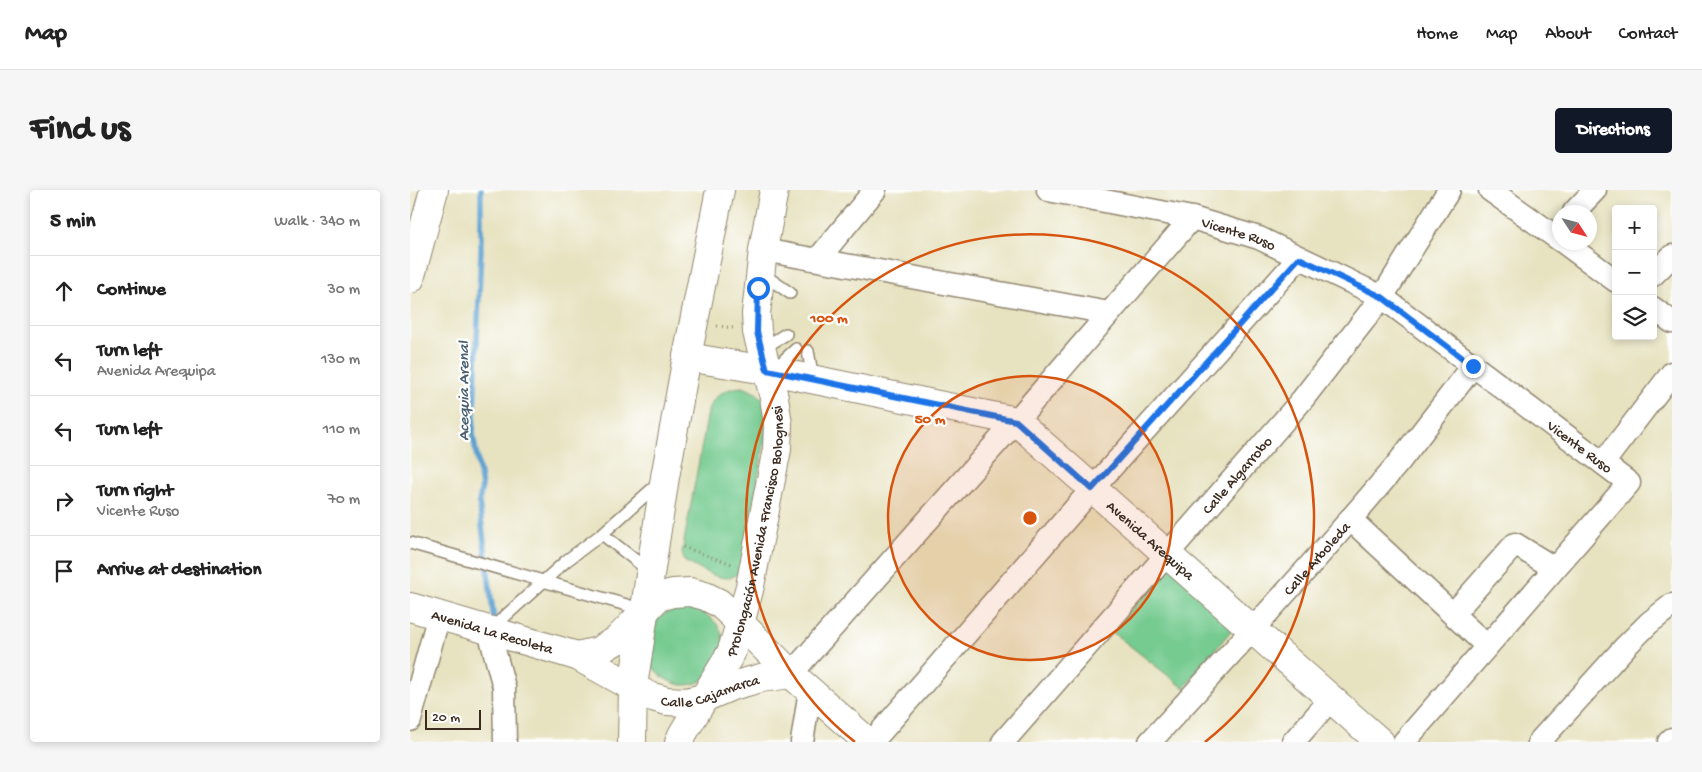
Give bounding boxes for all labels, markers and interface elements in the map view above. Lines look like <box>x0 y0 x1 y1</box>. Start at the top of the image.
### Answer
text: Map <box>25 20 67 49</box>
text: Home <box>1416 24 1458 45</box>
text: Map <box>1486 24 1517 45</box>
text: About <box>1545 24 1591 45</box>
text: Contact <box>1619 24 1677 45</box>
button: Directions <box>1555 108 1672 153</box>
text: Find us <box>30 110 130 151</box>
north arrow <box>1552 205 1597 250</box>
map controls <box>1612 205 1657 340</box>
button: + <box>1612 205 1657 250</box>
text: 5 min <box>50 210 95 235</box>
text: Walk · 340 m <box>274 213 360 232</box>
street label: Vicente Ruso <box>1198 214 1278 256</box>
button: − <box>1612 250 1657 295</box>
icon: ahead <box>50 277 78 305</box>
route start <box>747 277 770 300</box>
text: Continue <box>97 279 166 302</box>
text: 30 m <box>327 281 360 300</box>
button: layers <box>1612 295 1657 340</box>
text: 100 m <box>809 310 848 328</box>
text: Turn left <box>97 340 161 363</box>
water label: Acequia Arenal <box>456 340 475 441</box>
icon: left <box>50 347 78 375</box>
text: 130 m <box>321 351 360 370</box>
route end <box>1462 355 1485 378</box>
text: Avenida Arequipa <box>97 363 216 382</box>
street label: Prolongación Avenida Francisco Bolognesi <box>723 404 789 660</box>
text: 50 m <box>915 411 946 429</box>
icon: left <box>50 417 78 445</box>
street label: Vicente Ruso <box>1542 417 1615 478</box>
text: Turn left <box>97 419 161 442</box>
text: 110 m <box>323 421 360 440</box>
street label: Calle Algarrobo <box>1199 433 1277 519</box>
text: Turn right <box>97 480 173 503</box>
icon: right <box>50 487 78 515</box>
text: 70 m <box>327 491 360 510</box>
street label: Avenida Arequipa <box>1102 498 1198 585</box>
text: Vicente Ruso <box>97 503 179 522</box>
centre of rings <box>1021 509 1039 527</box>
street label: Calle Arboleda <box>1280 518 1356 600</box>
icon: arrive <box>50 557 78 585</box>
text: Arrive at destination <box>97 559 261 582</box>
street label: Avenida La Recoleta <box>429 607 555 660</box>
street label: Calle Cajamarca <box>659 672 762 713</box>
scale bar <box>425 707 481 730</box>
text: 20 m <box>432 710 460 727</box>

